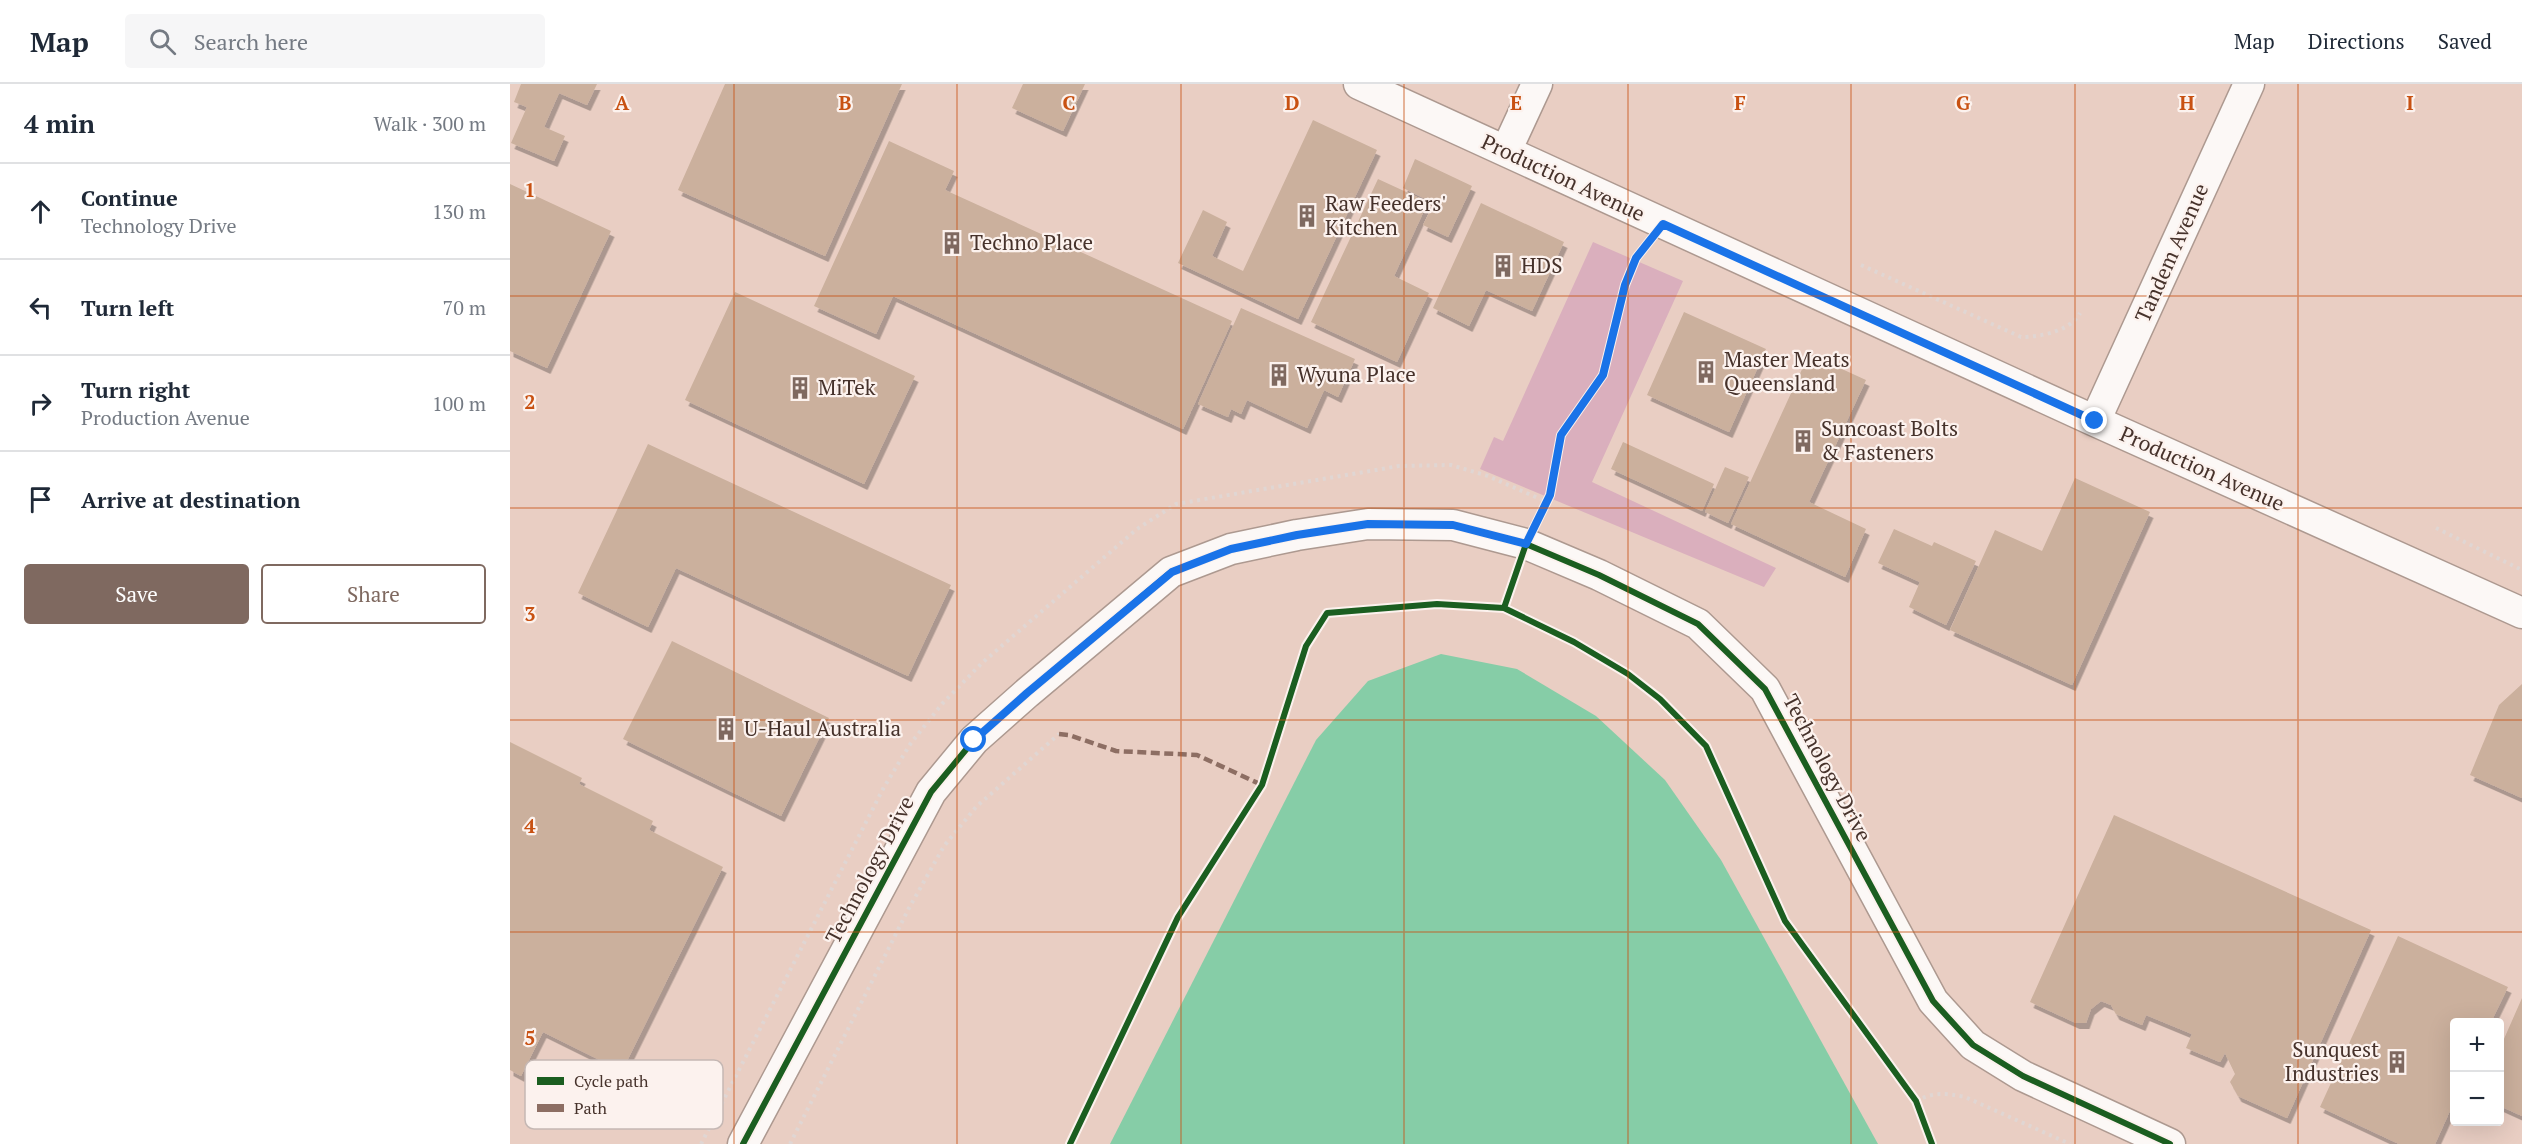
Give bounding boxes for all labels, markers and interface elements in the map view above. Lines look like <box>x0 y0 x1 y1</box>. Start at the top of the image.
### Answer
search box <box>125 14 545 68</box>
text: Map <box>30 23 89 60</box>
icon: search <box>146 25 179 58</box>
text: Search here <box>194 27 308 56</box>
text: Map <box>2234 27 2275 55</box>
text: Directions <box>2308 27 2405 55</box>
text: Saved <box>2438 27 2492 55</box>
text: A <box>615 89 630 116</box>
text: B <box>839 89 852 116</box>
text: C <box>1062 89 1076 116</box>
text: D <box>1285 89 1299 116</box>
text: E <box>1510 89 1522 116</box>
text: F <box>1734 89 1746 116</box>
text: G <box>1956 89 1970 116</box>
text: H <box>2179 89 2195 116</box>
text: I <box>2406 89 2414 116</box>
text: 4 min <box>24 106 95 140</box>
text: Walk · 300 m <box>374 110 486 137</box>
street label: Production Avenue <box>1477 127 1650 227</box>
text: 1 <box>524 176 536 203</box>
street label: Tandem Avenue <box>2128 179 2214 326</box>
text: Continue <box>81 183 178 212</box>
place label: Raw Feeders' Kitchen <box>1325 189 1446 241</box>
icon: ahead <box>24 195 57 228</box>
text: 130 m <box>432 198 486 225</box>
building icon: Raw Feeders' Kitchen <box>1294 203 1320 229</box>
text: Technology Drive <box>81 212 236 239</box>
place label: Techno Place <box>970 228 1093 256</box>
building icon: Techno Place <box>939 230 965 256</box>
place label: HDS <box>1521 251 1562 279</box>
building icon: HDS <box>1490 253 1516 279</box>
icon: left <box>24 291 57 324</box>
text: Turn left <box>81 293 174 322</box>
text: 70 m <box>443 294 486 321</box>
place label: Master Meats Queensland <box>1724 345 1850 397</box>
building icon: Master Meats Queensland <box>1693 359 1719 385</box>
place label: Wyuna Place <box>1297 360 1416 388</box>
building icon: Wyuna Place <box>1266 362 1292 388</box>
place label: MiTek <box>818 373 876 401</box>
text: Turn right <box>81 375 190 404</box>
building icon: MiTek <box>787 375 813 401</box>
icon: right <box>24 387 57 420</box>
text: 2 <box>524 388 536 415</box>
text: 100 m <box>432 390 486 417</box>
text: Production Avenue <box>81 404 250 431</box>
route end <box>2081 407 2107 433</box>
place label: Suncoast Bolts & Fasteners <box>1821 414 1958 466</box>
street label: Production Avenue <box>2116 419 2289 517</box>
building icon: Suncoast Bolts & Fasteners <box>1790 428 1816 454</box>
icon: arrive <box>24 483 57 516</box>
text: Arrive at destination <box>81 485 300 514</box>
button: Save <box>24 564 249 624</box>
button: Share <box>261 564 486 624</box>
text: 3 <box>524 600 536 627</box>
street label: Technology Drive <box>1777 689 1879 846</box>
place label: U-Haul Australia <box>744 714 902 742</box>
building icon: U-Haul Australia <box>713 716 739 742</box>
route start <box>960 726 986 752</box>
street label: Technology Drive <box>818 791 920 948</box>
text: 4 <box>524 812 536 839</box>
map controls <box>2450 1018 2504 1126</box>
button: + <box>2450 1018 2504 1072</box>
text: 5 <box>524 1024 536 1051</box>
place label: Sunquest Industries <box>2285 1035 2379 1087</box>
building icon: Sunquest Industries <box>2384 1049 2410 1075</box>
legend <box>525 1060 723 1129</box>
text: Cycle path <box>574 1070 649 1092</box>
button: − <box>2450 1072 2504 1126</box>
text: Path <box>574 1097 608 1119</box>

